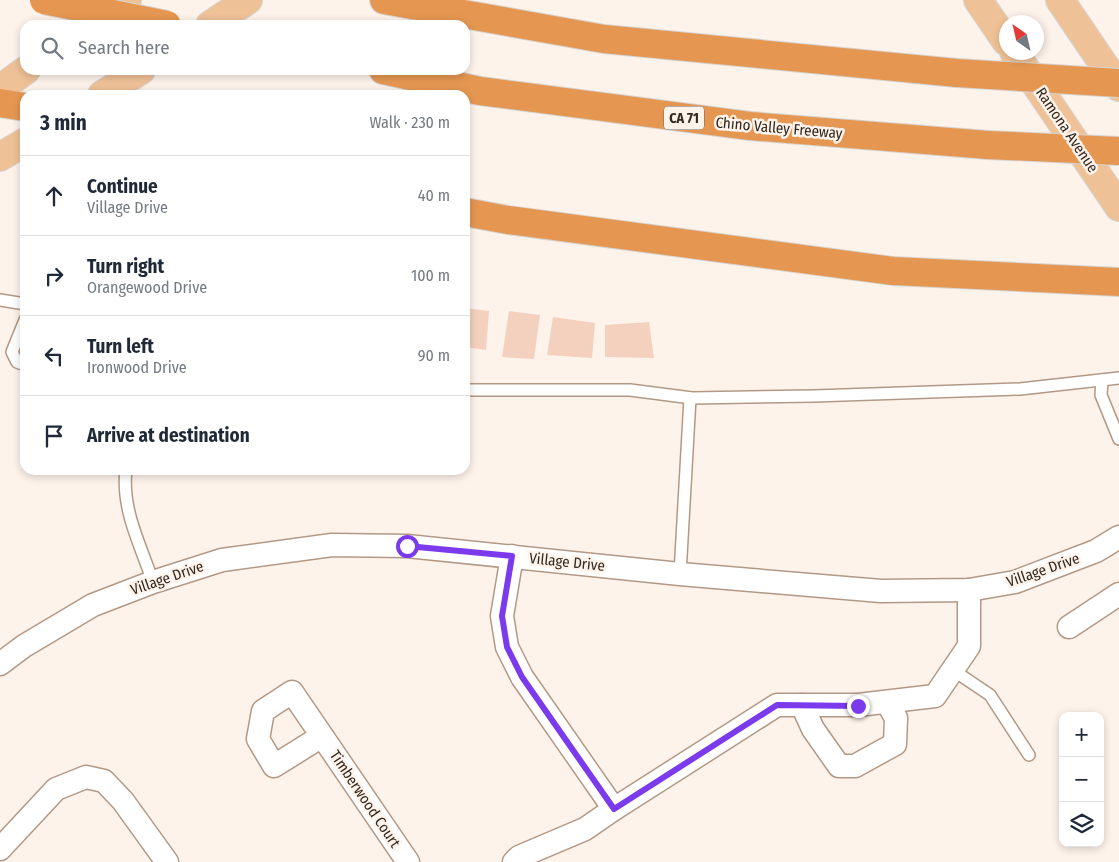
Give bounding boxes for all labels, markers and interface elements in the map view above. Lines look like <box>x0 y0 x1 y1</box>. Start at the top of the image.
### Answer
north arrow <box>999 15 1044 60</box>
search box <box>20 20 470 75</box>
icon: search <box>38 34 66 62</box>
text: Search here <box>78 36 170 59</box>
street label: Ramona Avenue <box>1032 84 1102 176</box>
road number: CA 71 <box>664 106 704 130</box>
text: 3 min <box>40 110 87 136</box>
text: Walk · 230 m <box>370 113 450 132</box>
street label: Chino Valley Freeway <box>715 113 843 143</box>
text: Continue <box>87 175 158 198</box>
icon: ahead <box>40 182 68 210</box>
text: 40 m <box>418 186 450 205</box>
text: Village Drive <box>87 198 168 217</box>
text: Turn right <box>87 255 164 278</box>
icon: right <box>40 262 68 290</box>
text: 100 m <box>411 266 450 285</box>
text: Orangewood Drive <box>87 278 207 297</box>
text: Turn left <box>87 335 154 358</box>
icon: left <box>40 342 68 370</box>
text: 90 m <box>418 346 450 365</box>
text: Ironwood Drive <box>87 358 187 377</box>
icon: arrive <box>40 422 68 450</box>
text: Arrive at destination <box>87 424 250 447</box>
route start <box>396 535 419 558</box>
street label: Village Drive <box>528 549 606 575</box>
street label: Village Drive <box>1004 549 1082 591</box>
street label: Village Drive <box>128 557 206 599</box>
route end <box>847 695 870 718</box>
map controls <box>1059 712 1104 847</box>
button: + <box>1059 712 1104 757</box>
street label: Timberwood Court <box>326 747 404 851</box>
button: − <box>1059 757 1104 802</box>
button: layers <box>1059 802 1104 847</box>

